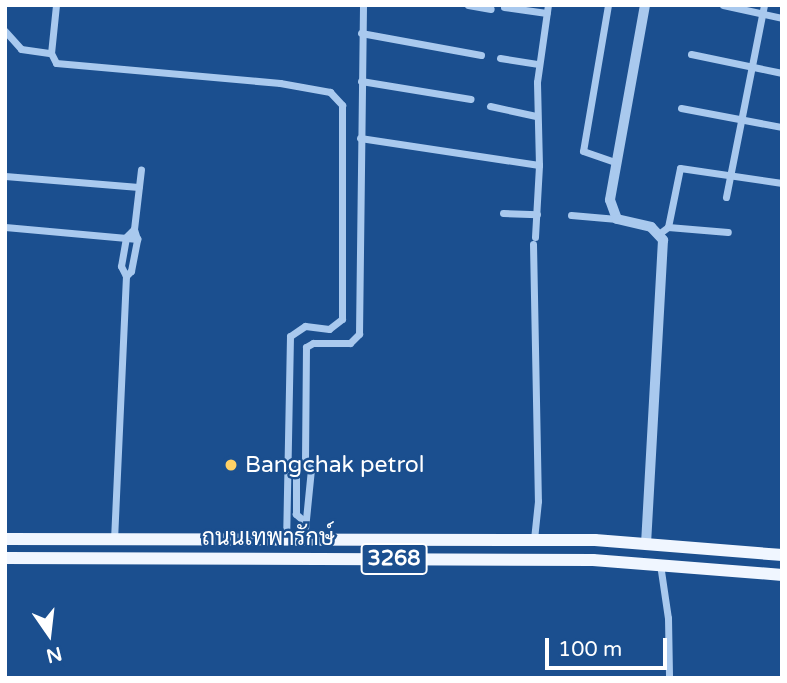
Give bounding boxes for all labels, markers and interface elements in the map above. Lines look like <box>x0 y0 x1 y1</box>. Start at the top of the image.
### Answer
place label: Bangchak petrol <box>245 451 425 479</box>
marker: Bangchak petrol <box>223 457 239 473</box>
street label: ถนนเทพารักษ์ <box>202 524 334 552</box>
road number: 3268 <box>359 542 429 576</box>
north arrow <box>14 599 84 669</box>
scale bar <box>549 624 672 668</box>
text: 100 m <box>558 637 622 662</box>
text: N <box>44 642 64 667</box>

